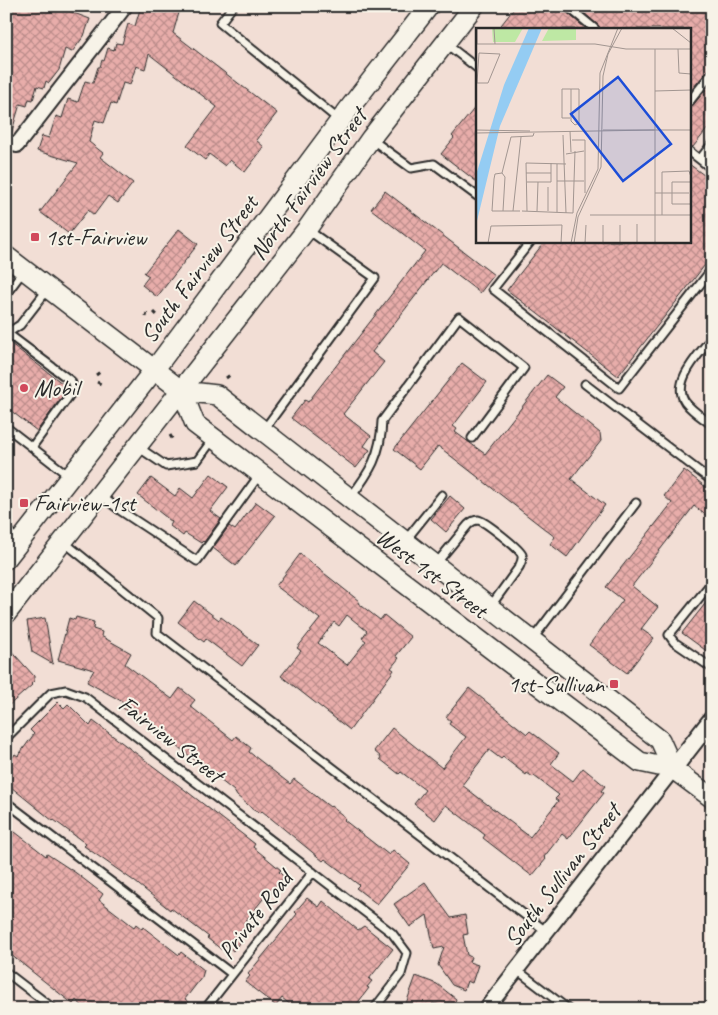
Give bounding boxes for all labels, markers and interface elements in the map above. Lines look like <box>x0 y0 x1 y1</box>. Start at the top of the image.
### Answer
inset map <box>476 28 690 242</box>
street label: North Fairview Street <box>243 100 375 266</box>
street label: South Fairview Street <box>134 188 266 349</box>
place label: 1st-Fairview <box>45 222 148 252</box>
marker: 1st-Fairview <box>29 231 41 243</box>
place label: Mobil <box>34 373 83 403</box>
marker: Mobil <box>18 382 30 394</box>
place label: Fairview-1st <box>34 488 137 518</box>
marker: Fairview-1st <box>18 497 30 509</box>
street label: West 1st Street <box>370 521 495 626</box>
place label: 1st-Sullivan <box>508 669 605 699</box>
marker: 1st-Sullivan <box>608 678 620 690</box>
street label: Fairview Street <box>113 689 232 791</box>
street label: South Sullivan Street <box>497 795 629 952</box>
street label: Private Road <box>211 862 301 965</box>

